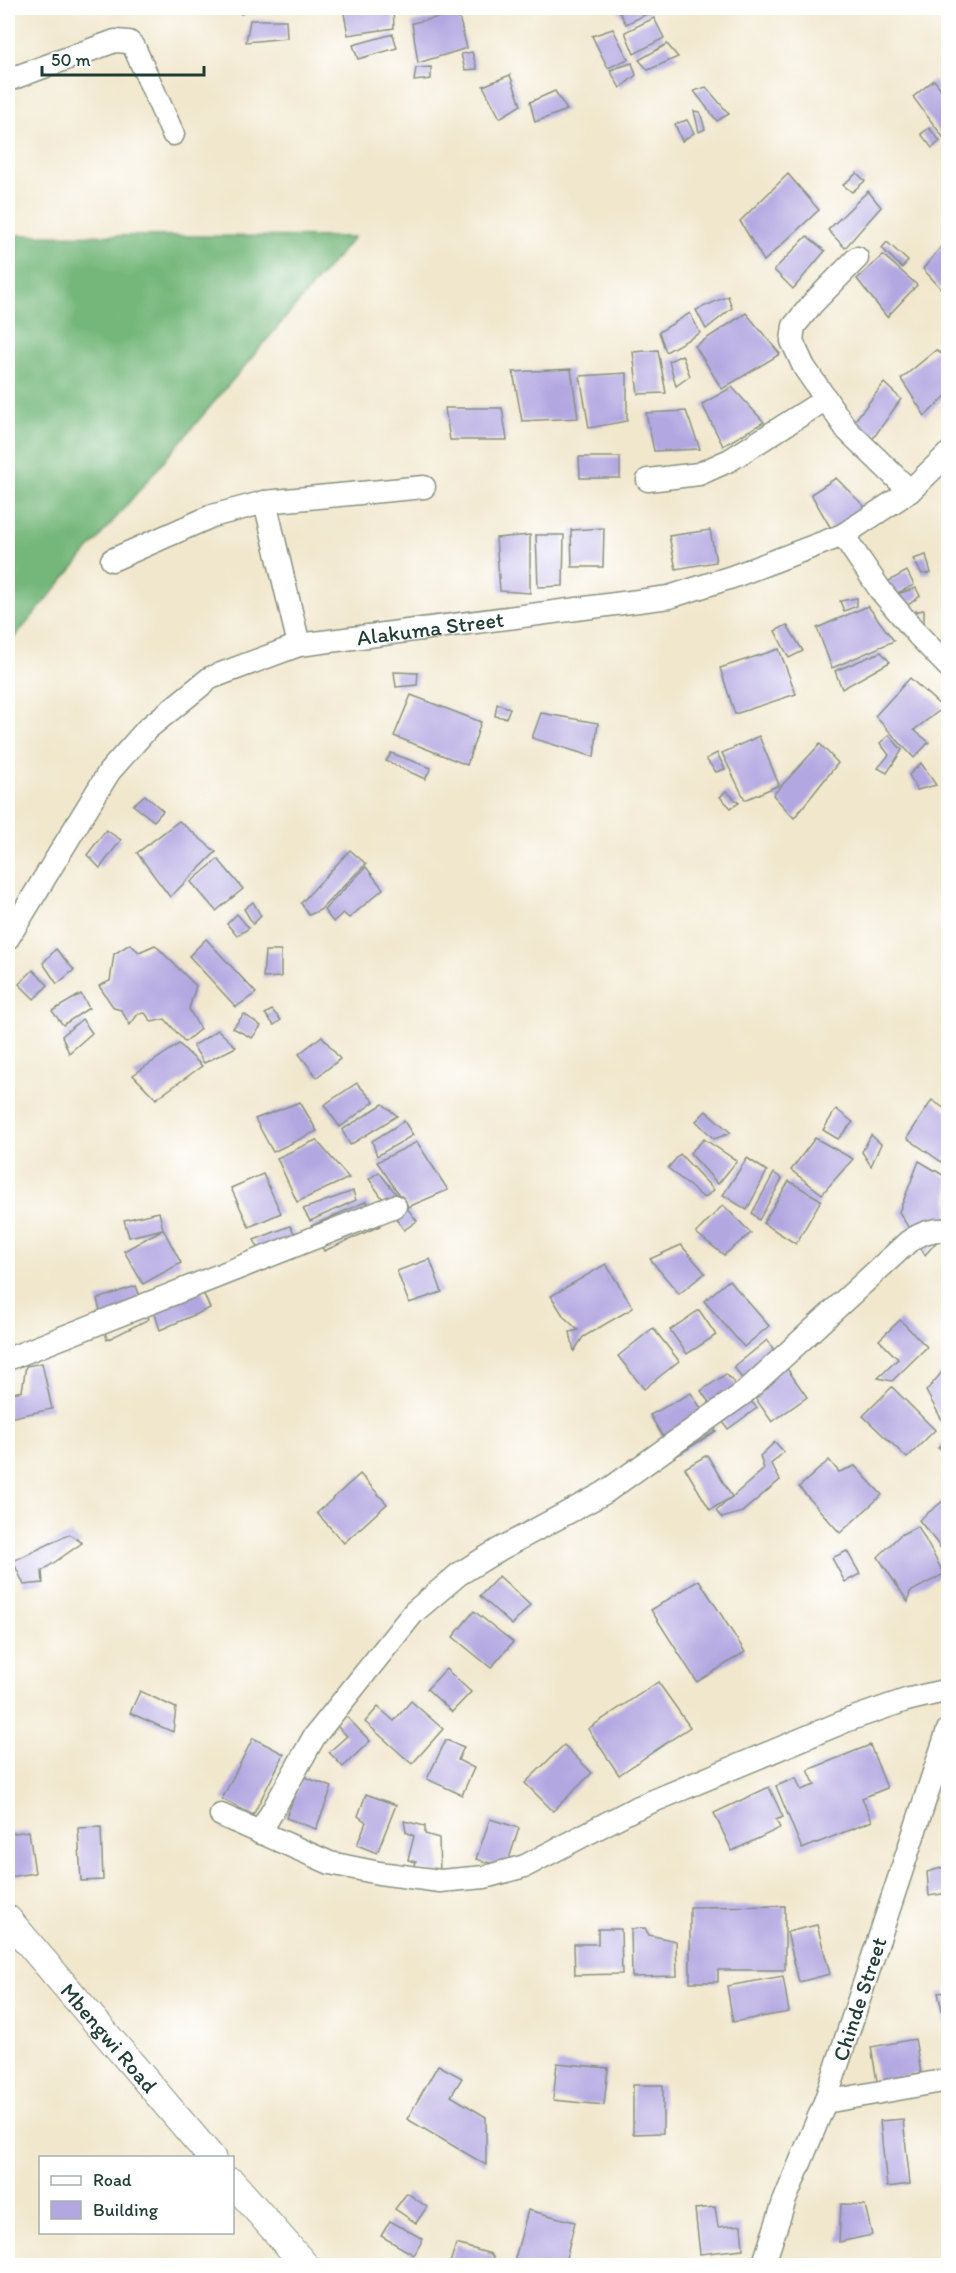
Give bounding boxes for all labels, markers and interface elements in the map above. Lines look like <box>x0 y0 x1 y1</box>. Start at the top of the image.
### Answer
scale bar <box>42 39 204 77</box>
text: 50 m <box>51 49 91 71</box>
street label: Alakuma Street <box>355 606 505 651</box>
street label: Chinde Street <box>826 1934 893 2065</box>
street label: Mbengwi Road <box>55 1978 163 2098</box>
legend <box>39 2156 234 2234</box>
text: Road <box>93 2169 132 2191</box>
text: Building <box>93 2199 159 2221</box>

